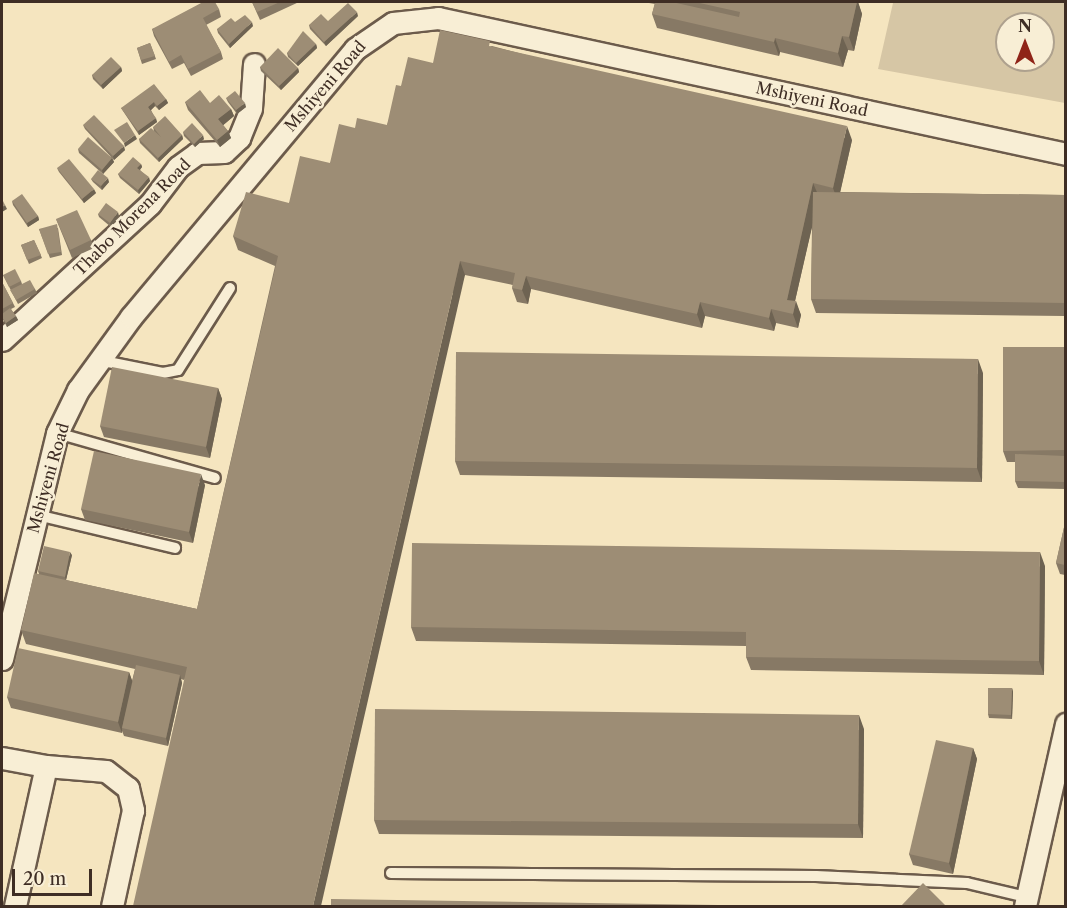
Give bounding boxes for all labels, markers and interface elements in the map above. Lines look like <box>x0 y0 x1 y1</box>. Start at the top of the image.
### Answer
north arrow <box>995 12 1055 72</box>
text: N <box>1018 16 1032 36</box>
street label: Mshiyeni Road <box>280 37 370 135</box>
street label: Mshiyeni Road <box>754 78 870 120</box>
street label: Thabo Morena Road <box>70 155 194 279</box>
street label: Mshiyeni Road <box>23 421 73 535</box>
scale bar <box>15 857 94 895</box>
text: 20 m <box>23 868 66 890</box>

